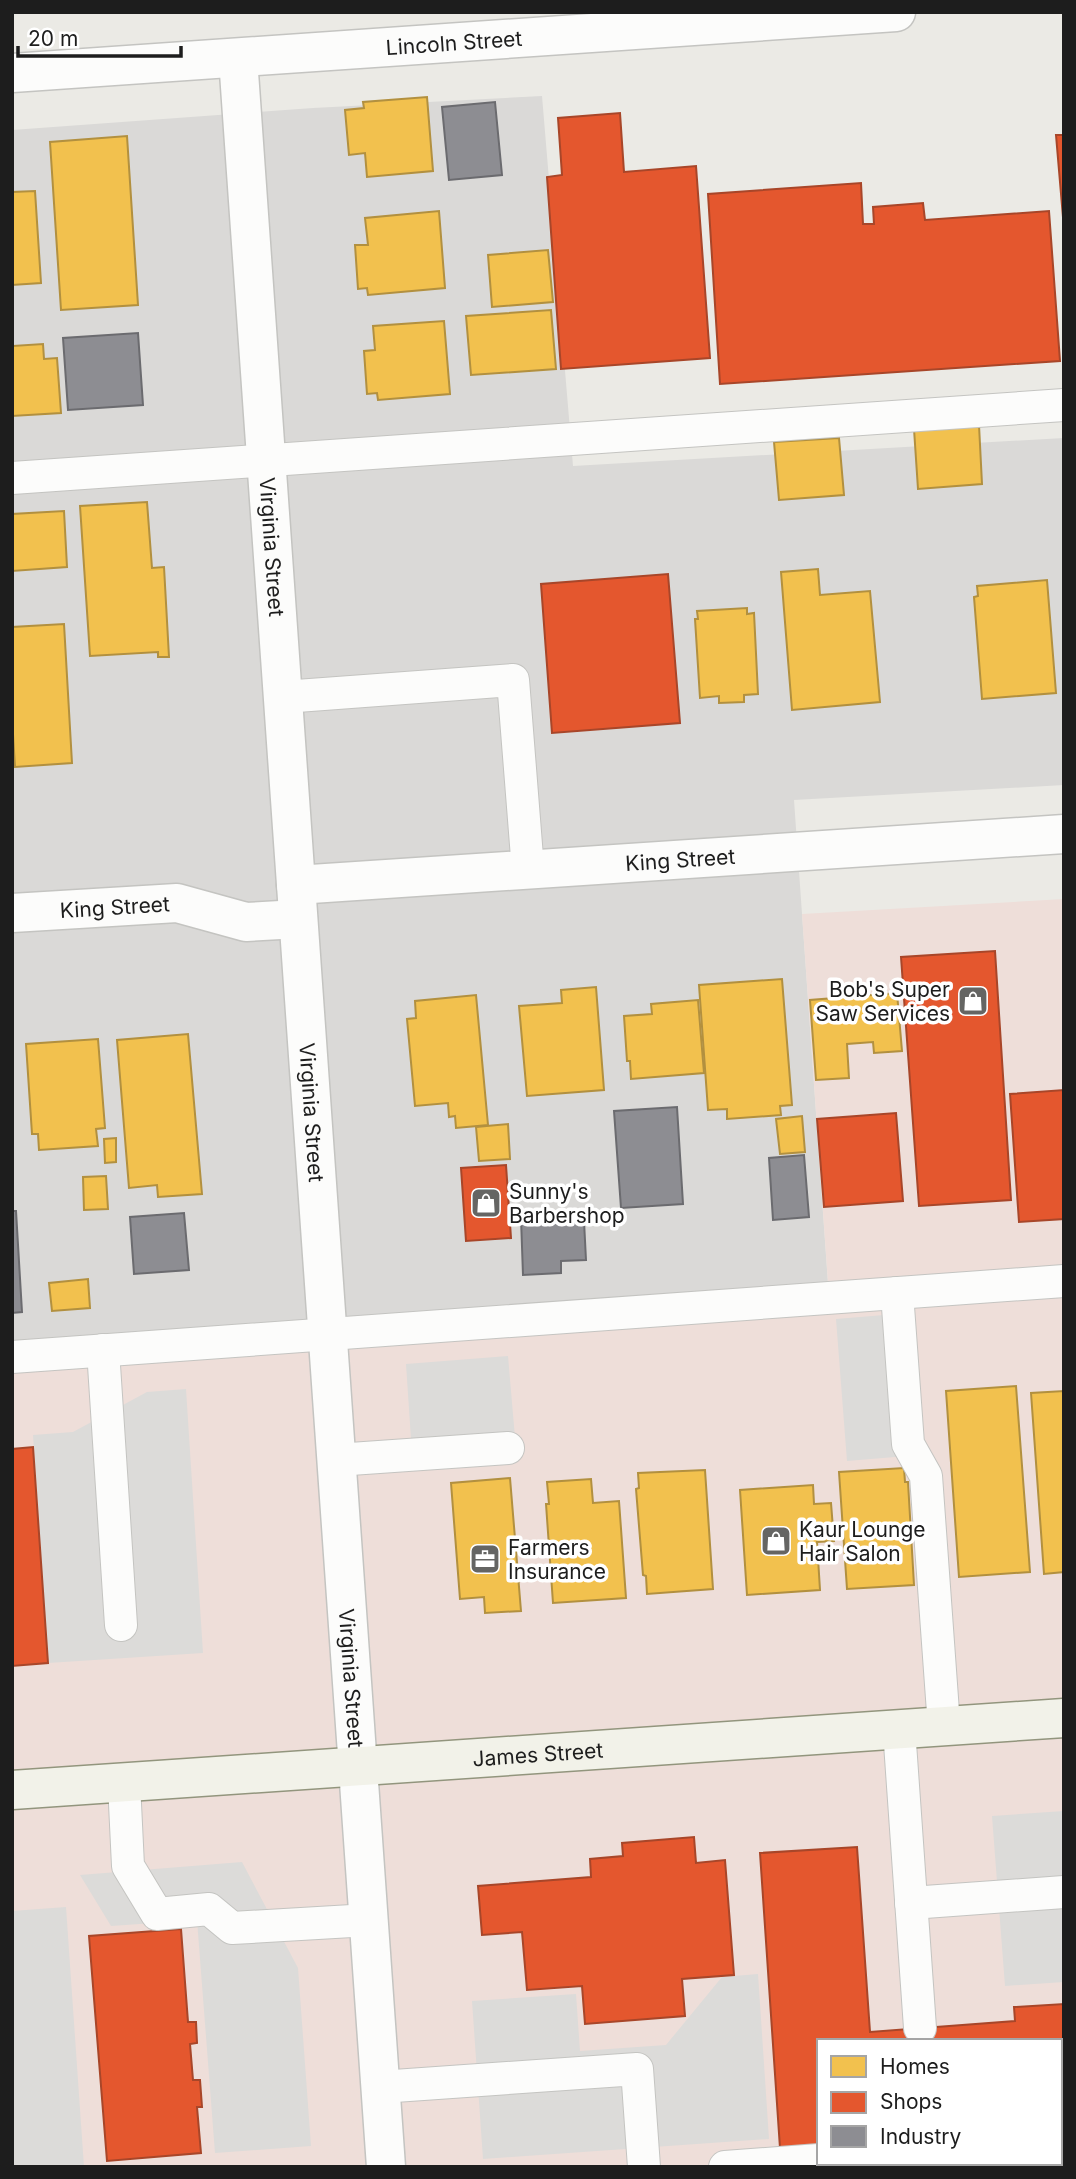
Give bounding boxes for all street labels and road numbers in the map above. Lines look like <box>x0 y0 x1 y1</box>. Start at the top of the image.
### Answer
street label: Lincoln Street <box>385 25 523 60</box>
street label: Virginia Street <box>255 476 290 617</box>
street label: King Street <box>624 843 736 876</box>
street label: King Street <box>59 891 171 923</box>
street label: Virginia Street <box>295 1042 329 1183</box>
street label: Virginia Street <box>334 1607 369 1749</box>
street label: James Street <box>472 1737 604 1771</box>

